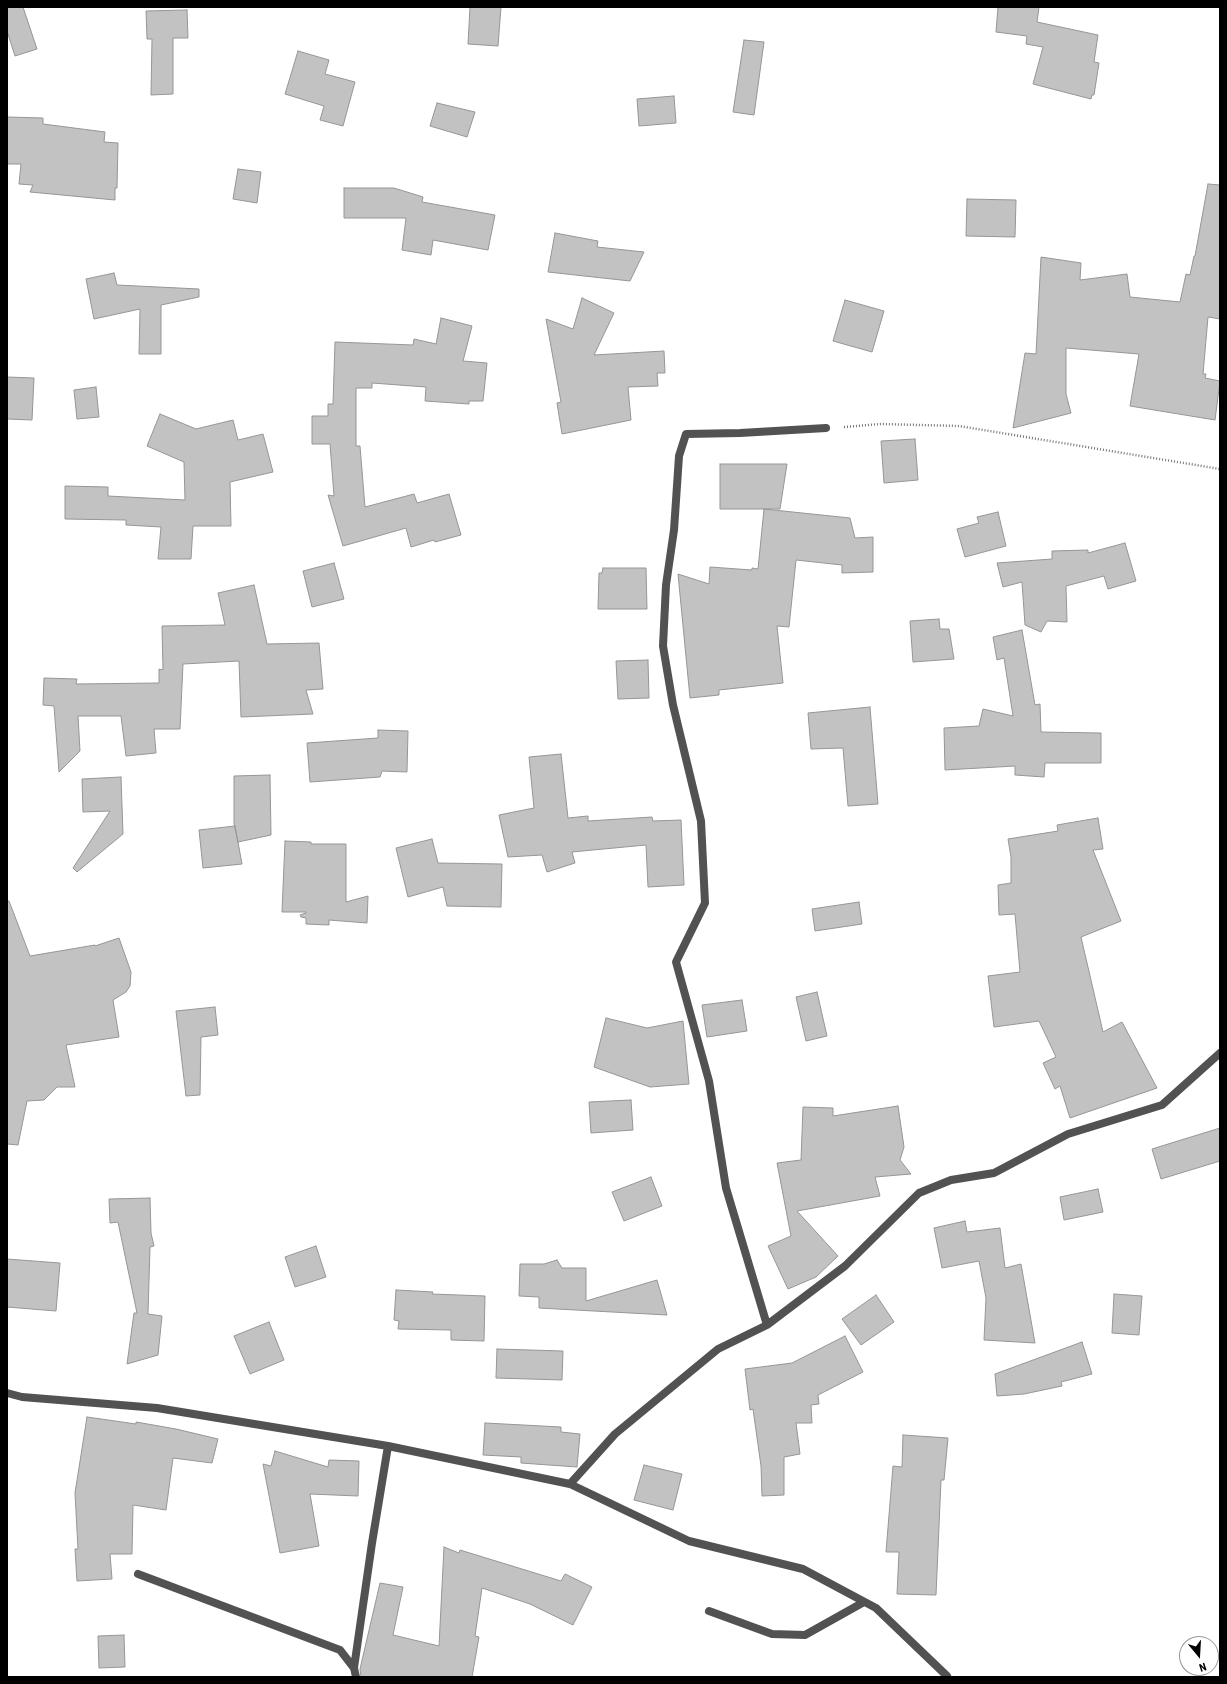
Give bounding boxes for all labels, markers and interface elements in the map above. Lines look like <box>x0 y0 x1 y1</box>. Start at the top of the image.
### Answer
north arrow <box>1179 1636 1219 1676</box>
text: N <box>1197 1660 1208 1674</box>

